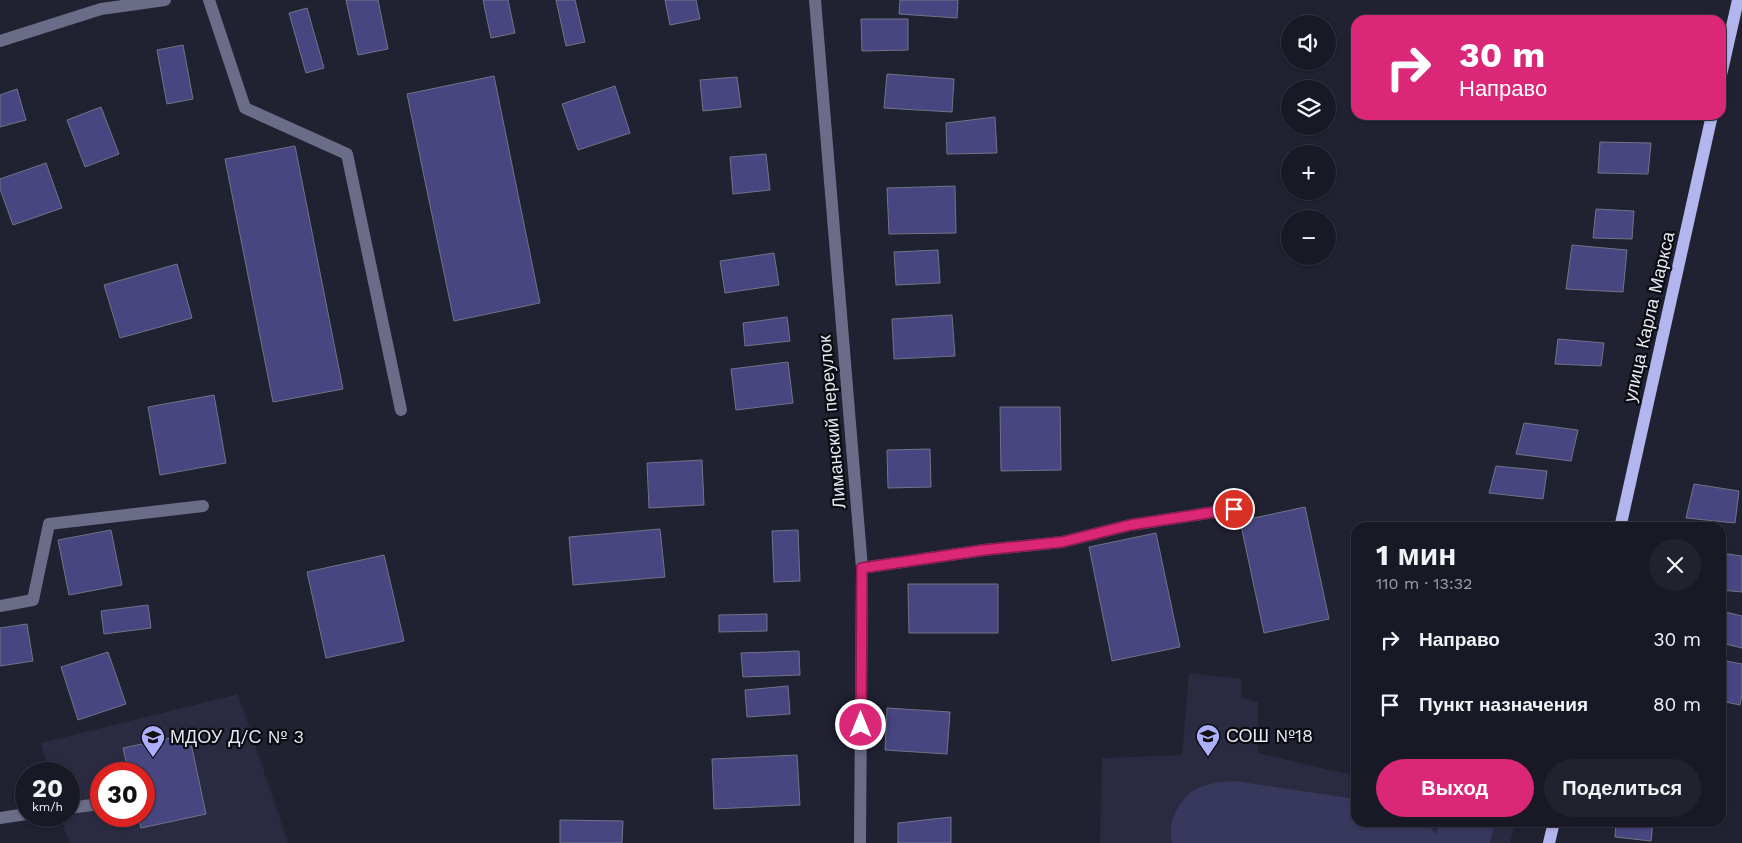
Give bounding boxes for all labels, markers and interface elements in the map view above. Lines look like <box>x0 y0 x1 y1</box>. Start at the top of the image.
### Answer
map controls <box>1281 15 1336 265</box>
button: sound <box>1281 15 1336 70</box>
text: 30 m <box>1459 34 1545 76</box>
icon: right <box>1376 35 1441 100</box>
text: Направо <box>1459 76 1547 101</box>
button: layers <box>1281 80 1336 135</box>
button: + <box>1281 145 1336 200</box>
button: − <box>1281 210 1336 265</box>
street label: улица Карла Маркса <box>1619 229 1679 404</box>
street label: Лиманский переулок <box>813 334 850 510</box>
pin <box>1213 488 1255 530</box>
icon: arrive <box>1220 495 1248 523</box>
text: 1 мин <box>1376 537 1456 572</box>
button: close <box>1649 539 1701 591</box>
text: 110 m · 13:32 <box>1376 574 1472 593</box>
icon: right <box>1376 626 1404 654</box>
text: Направо <box>1419 628 1500 651</box>
text: 30 m <box>1654 628 1701 651</box>
icon: arrive <box>1376 691 1404 719</box>
text: Пункт назначения <box>1419 693 1588 716</box>
text: 80 m <box>1653 693 1701 716</box>
position arrow <box>834 698 886 750</box>
school or university icon: СОШ №18 <box>1195 723 1221 757</box>
school or university icon: МДОУ Д/С № 3 <box>140 724 166 758</box>
place label: СОШ №18 <box>1226 725 1313 746</box>
place label: МДОУ Д/С № 3 <box>170 726 304 747</box>
button: Выход <box>1376 759 1534 817</box>
button: Поделиться <box>1544 759 1701 817</box>
speed limit sign: 30 <box>90 762 155 827</box>
text: 20 <box>32 774 63 803</box>
text: km/h <box>32 800 63 814</box>

